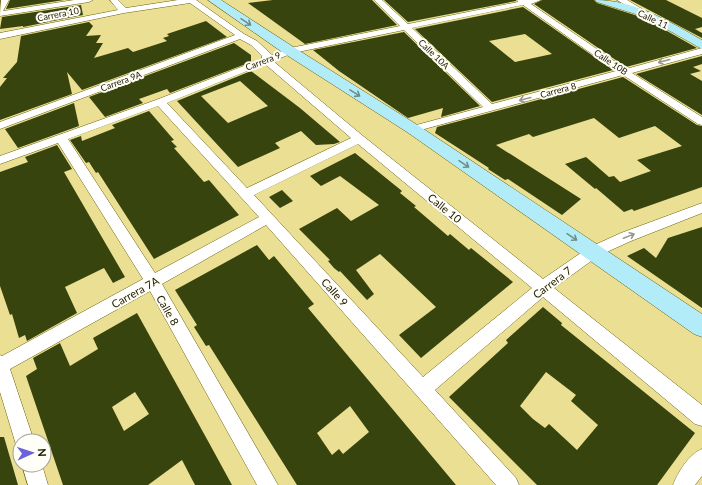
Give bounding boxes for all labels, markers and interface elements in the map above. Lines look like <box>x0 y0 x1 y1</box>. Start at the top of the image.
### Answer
street label: Carrera 10 <box>36 5 80 23</box>
street label: Calle 11 <box>636 7 670 31</box>
one-way arrow <box>241 18 252 26</box>
street label: Calle 10A <box>416 37 452 72</box>
street label: Calle 10B <box>592 47 630 77</box>
street label: Carrera 9 <box>244 49 282 73</box>
one-way arrow <box>658 58 671 65</box>
street label: Carrera 9A <box>99 68 144 94</box>
street label: Carrera 8 <box>539 80 577 100</box>
one-way arrow <box>350 88 361 97</box>
one-way arrow <box>519 96 532 103</box>
one-way arrow <box>458 160 469 168</box>
street label: Calle 10 <box>426 191 465 226</box>
one-way arrow <box>622 231 634 239</box>
one-way arrow <box>566 233 577 241</box>
street label: Carrera 7 <box>530 263 574 301</box>
street label: Carrera 7A <box>109 273 162 310</box>
street label: Calle 9 <box>319 275 351 309</box>
street label: Calle 8 <box>154 292 182 328</box>
north arrow <box>12 433 52 473</box>
text: N <box>36 448 49 457</box>

